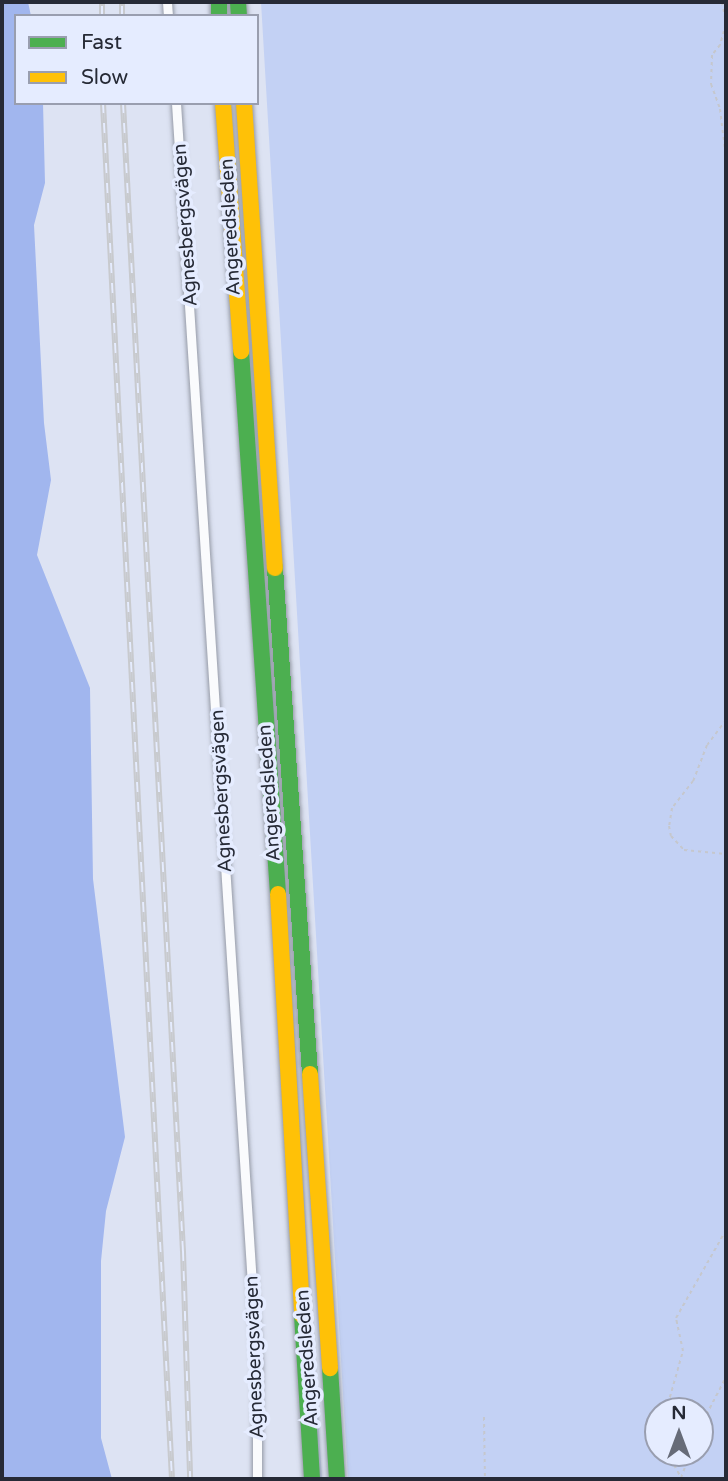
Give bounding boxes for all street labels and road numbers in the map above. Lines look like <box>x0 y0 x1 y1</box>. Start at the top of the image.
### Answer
street label: Agnesbergsvägen <box>169 143 203 307</box>
street label: Angeredsleden <box>216 158 246 296</box>
street label: Agnesbergsvägen <box>206 709 238 873</box>
street label: Angeredsleden <box>254 724 286 862</box>
street label: Agnesbergsvägen <box>241 1275 269 1439</box>
street label: Angeredsleden <box>292 1289 324 1427</box>

